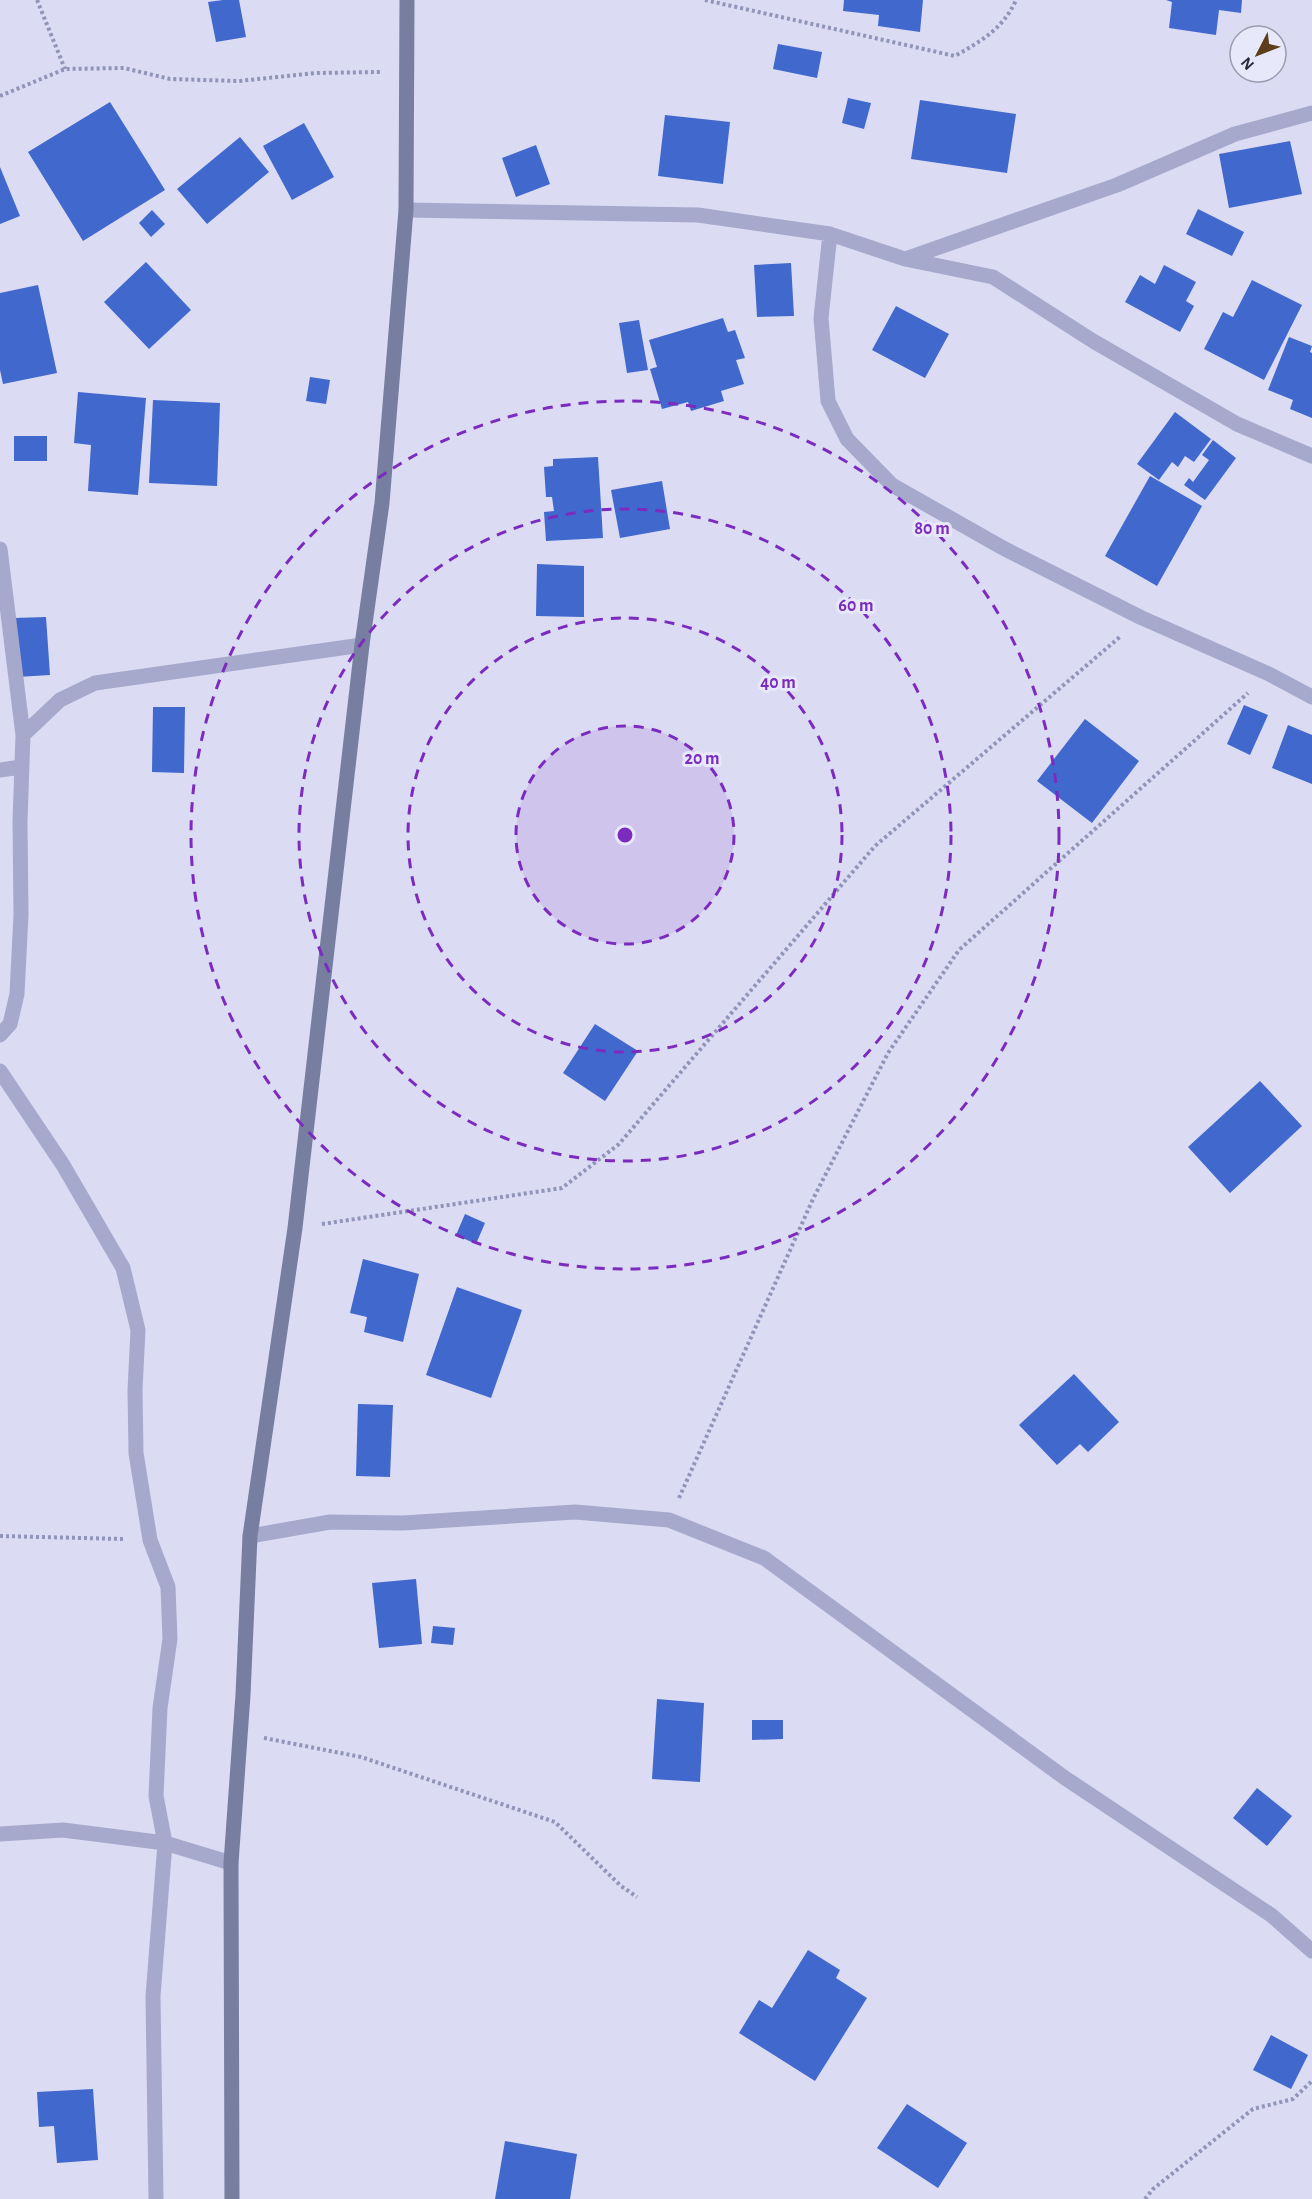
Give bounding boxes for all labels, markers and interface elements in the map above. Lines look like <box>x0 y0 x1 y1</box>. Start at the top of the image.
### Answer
north arrow <box>1228 24 1288 84</box>
text: N <box>1238 54 1257 73</box>
text: 80 m <box>914 520 950 538</box>
text: 60 m <box>838 597 874 615</box>
text: 40 m <box>760 674 796 692</box>
text: 20 m <box>684 750 720 768</box>
centre of rings <box>615 825 635 845</box>

